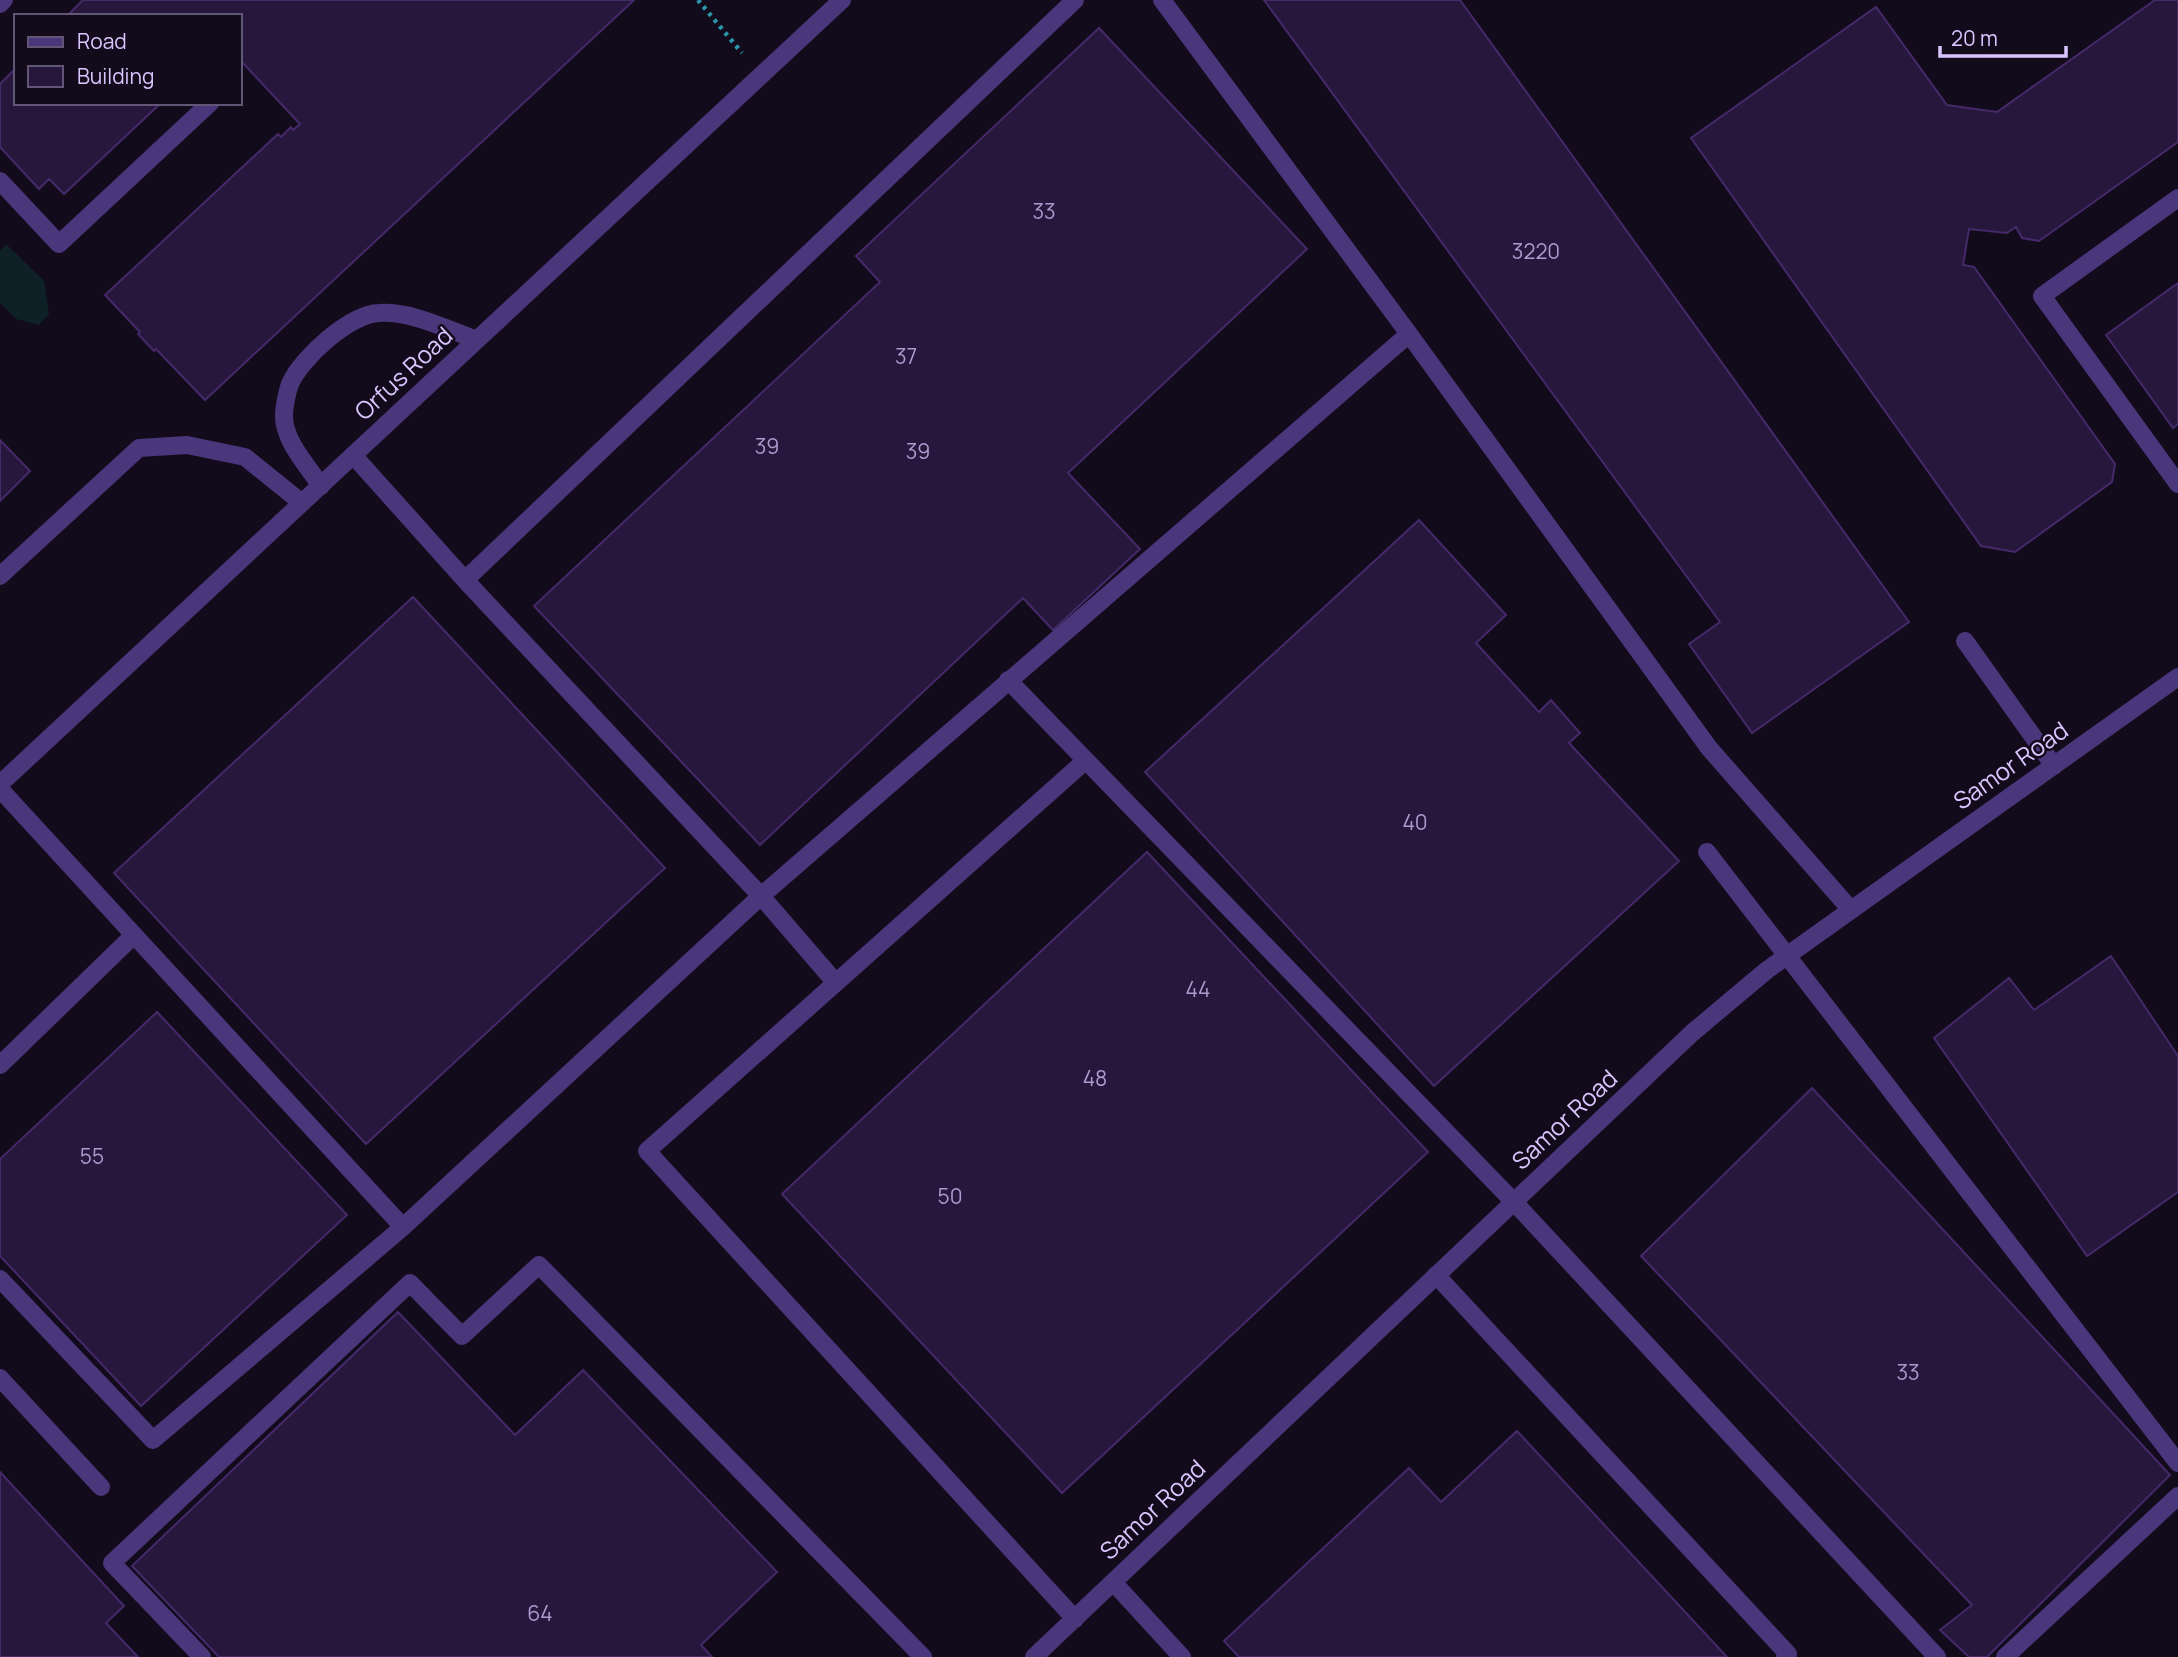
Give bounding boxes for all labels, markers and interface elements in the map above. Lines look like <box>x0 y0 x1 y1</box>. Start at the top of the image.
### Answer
legend <box>14 14 242 105</box>
scale bar <box>1940 14 2066 58</box>
text: 20 m <box>1951 24 1998 52</box>
text: Road <box>77 27 127 55</box>
text: Building <box>77 62 154 90</box>
house number: 33 <box>1032 197 1056 225</box>
house number: 3220 <box>1512 237 1560 265</box>
street label: Orfus Road <box>347 319 459 427</box>
house number: 37 <box>895 342 917 370</box>
house number: 39 <box>755 432 779 460</box>
house number: 39 <box>906 437 930 465</box>
street label: Samor Road <box>1946 713 2074 816</box>
house number: 40 <box>1402 808 1428 836</box>
house number: 44 <box>1186 975 1210 1003</box>
street label: Samor Road <box>1504 1062 1624 1176</box>
house number: 48 <box>1083 1064 1107 1092</box>
house number: 55 <box>80 1142 104 1170</box>
house number: 50 <box>938 1182 962 1210</box>
house number: 33 <box>1896 1358 1920 1386</box>
street label: Samor Road <box>1092 1452 1212 1566</box>
house number: 64 <box>527 1599 553 1627</box>

